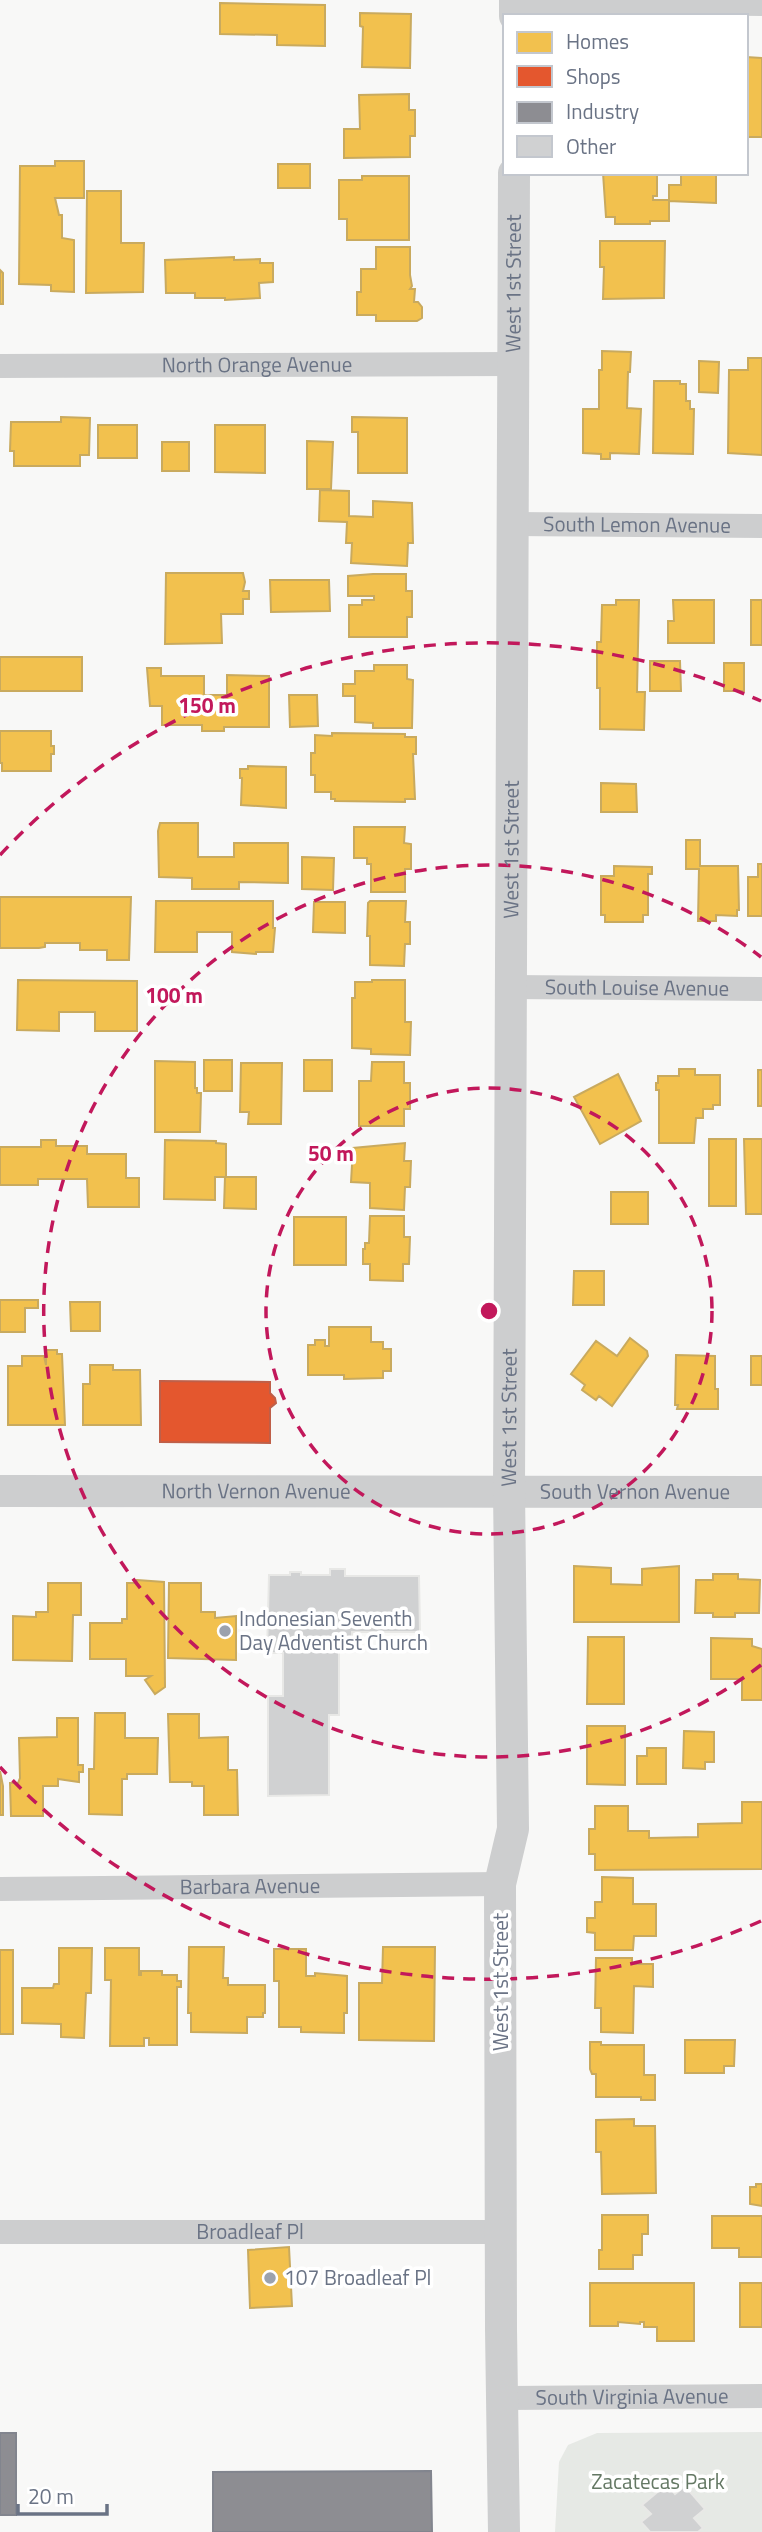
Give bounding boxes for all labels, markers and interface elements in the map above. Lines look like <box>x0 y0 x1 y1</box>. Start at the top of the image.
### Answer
legend <box>503 14 748 175</box>
text: Homes <box>566 25 629 57</box>
text: Shops <box>566 60 621 92</box>
text: Industry <box>566 95 639 127</box>
text: Other <box>566 130 616 162</box>
street label: West 1st Street <box>496 214 529 353</box>
street label: North Orange Avenue <box>162 348 352 380</box>
street label: South Lemon Avenue <box>543 507 731 541</box>
text: 150 m <box>178 689 236 721</box>
street label: West 1st Street <box>494 780 527 919</box>
street label: South Louise Avenue <box>545 970 729 1004</box>
text: 100 m <box>145 979 203 1011</box>
text: 50 m <box>308 1137 354 1169</box>
centre of rings <box>477 1299 501 1323</box>
street label: West 1st Street <box>492 1348 525 1487</box>
street label: North Vernon Avenue <box>161 1474 351 1506</box>
street label: South Vernon Avenue <box>540 1475 730 1507</box>
place label: Indonesian Seventh Day Adventist Church <box>239 1602 428 1658</box>
marker: Indonesian Seventh Day Adventist Church <box>217 1623 233 1639</box>
street label: Barbara Avenue <box>180 1869 320 1902</box>
street label: West 1st Street <box>484 1912 516 2051</box>
street label: Broadleaf Pl <box>196 2215 304 2247</box>
place label: 107 Broadleaf Pl <box>284 2261 431 2293</box>
marker: 107 Broadleaf Pl <box>262 2270 278 2286</box>
street label: South Virginia Avenue <box>535 2379 729 2413</box>
park label: Zacatecas Park <box>591 2465 725 2497</box>
scale bar <box>18 2472 107 2516</box>
text: 20 m <box>28 2480 74 2512</box>

